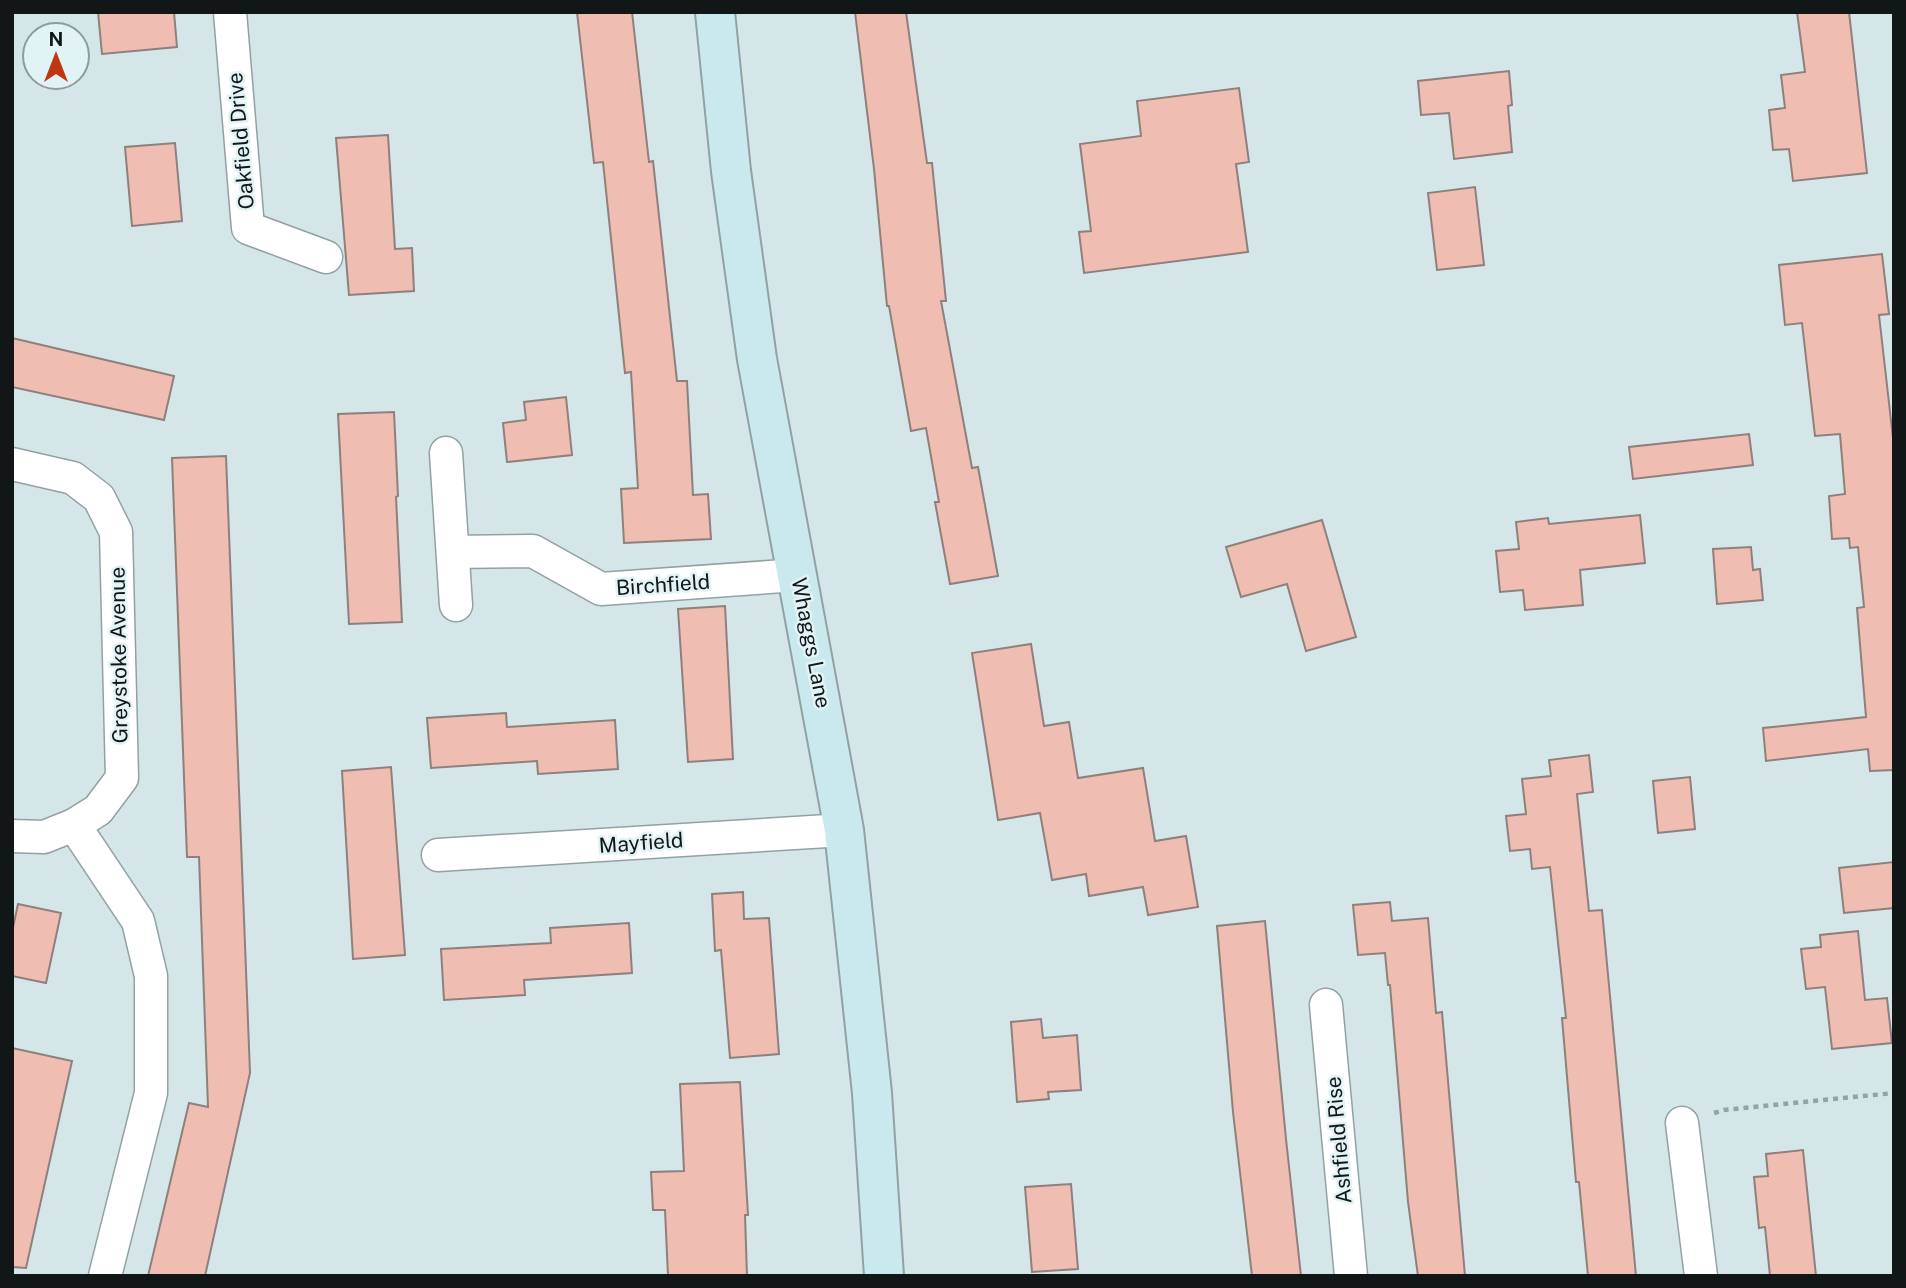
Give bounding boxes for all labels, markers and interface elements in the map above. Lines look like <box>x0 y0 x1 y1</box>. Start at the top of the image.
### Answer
north arrow <box>21 21 91 91</box>
text: N <box>49 28 63 50</box>
street label: Oakfield Drive <box>222 72 259 211</box>
street label: Greystoke Avenue <box>104 566 133 744</box>
street label: Birchfield <box>615 569 711 600</box>
street label: Whaggs Lane <box>787 576 836 710</box>
street label: Mayfield <box>598 827 684 858</box>
street label: Ashfield Rise <box>1320 1075 1357 1205</box>

